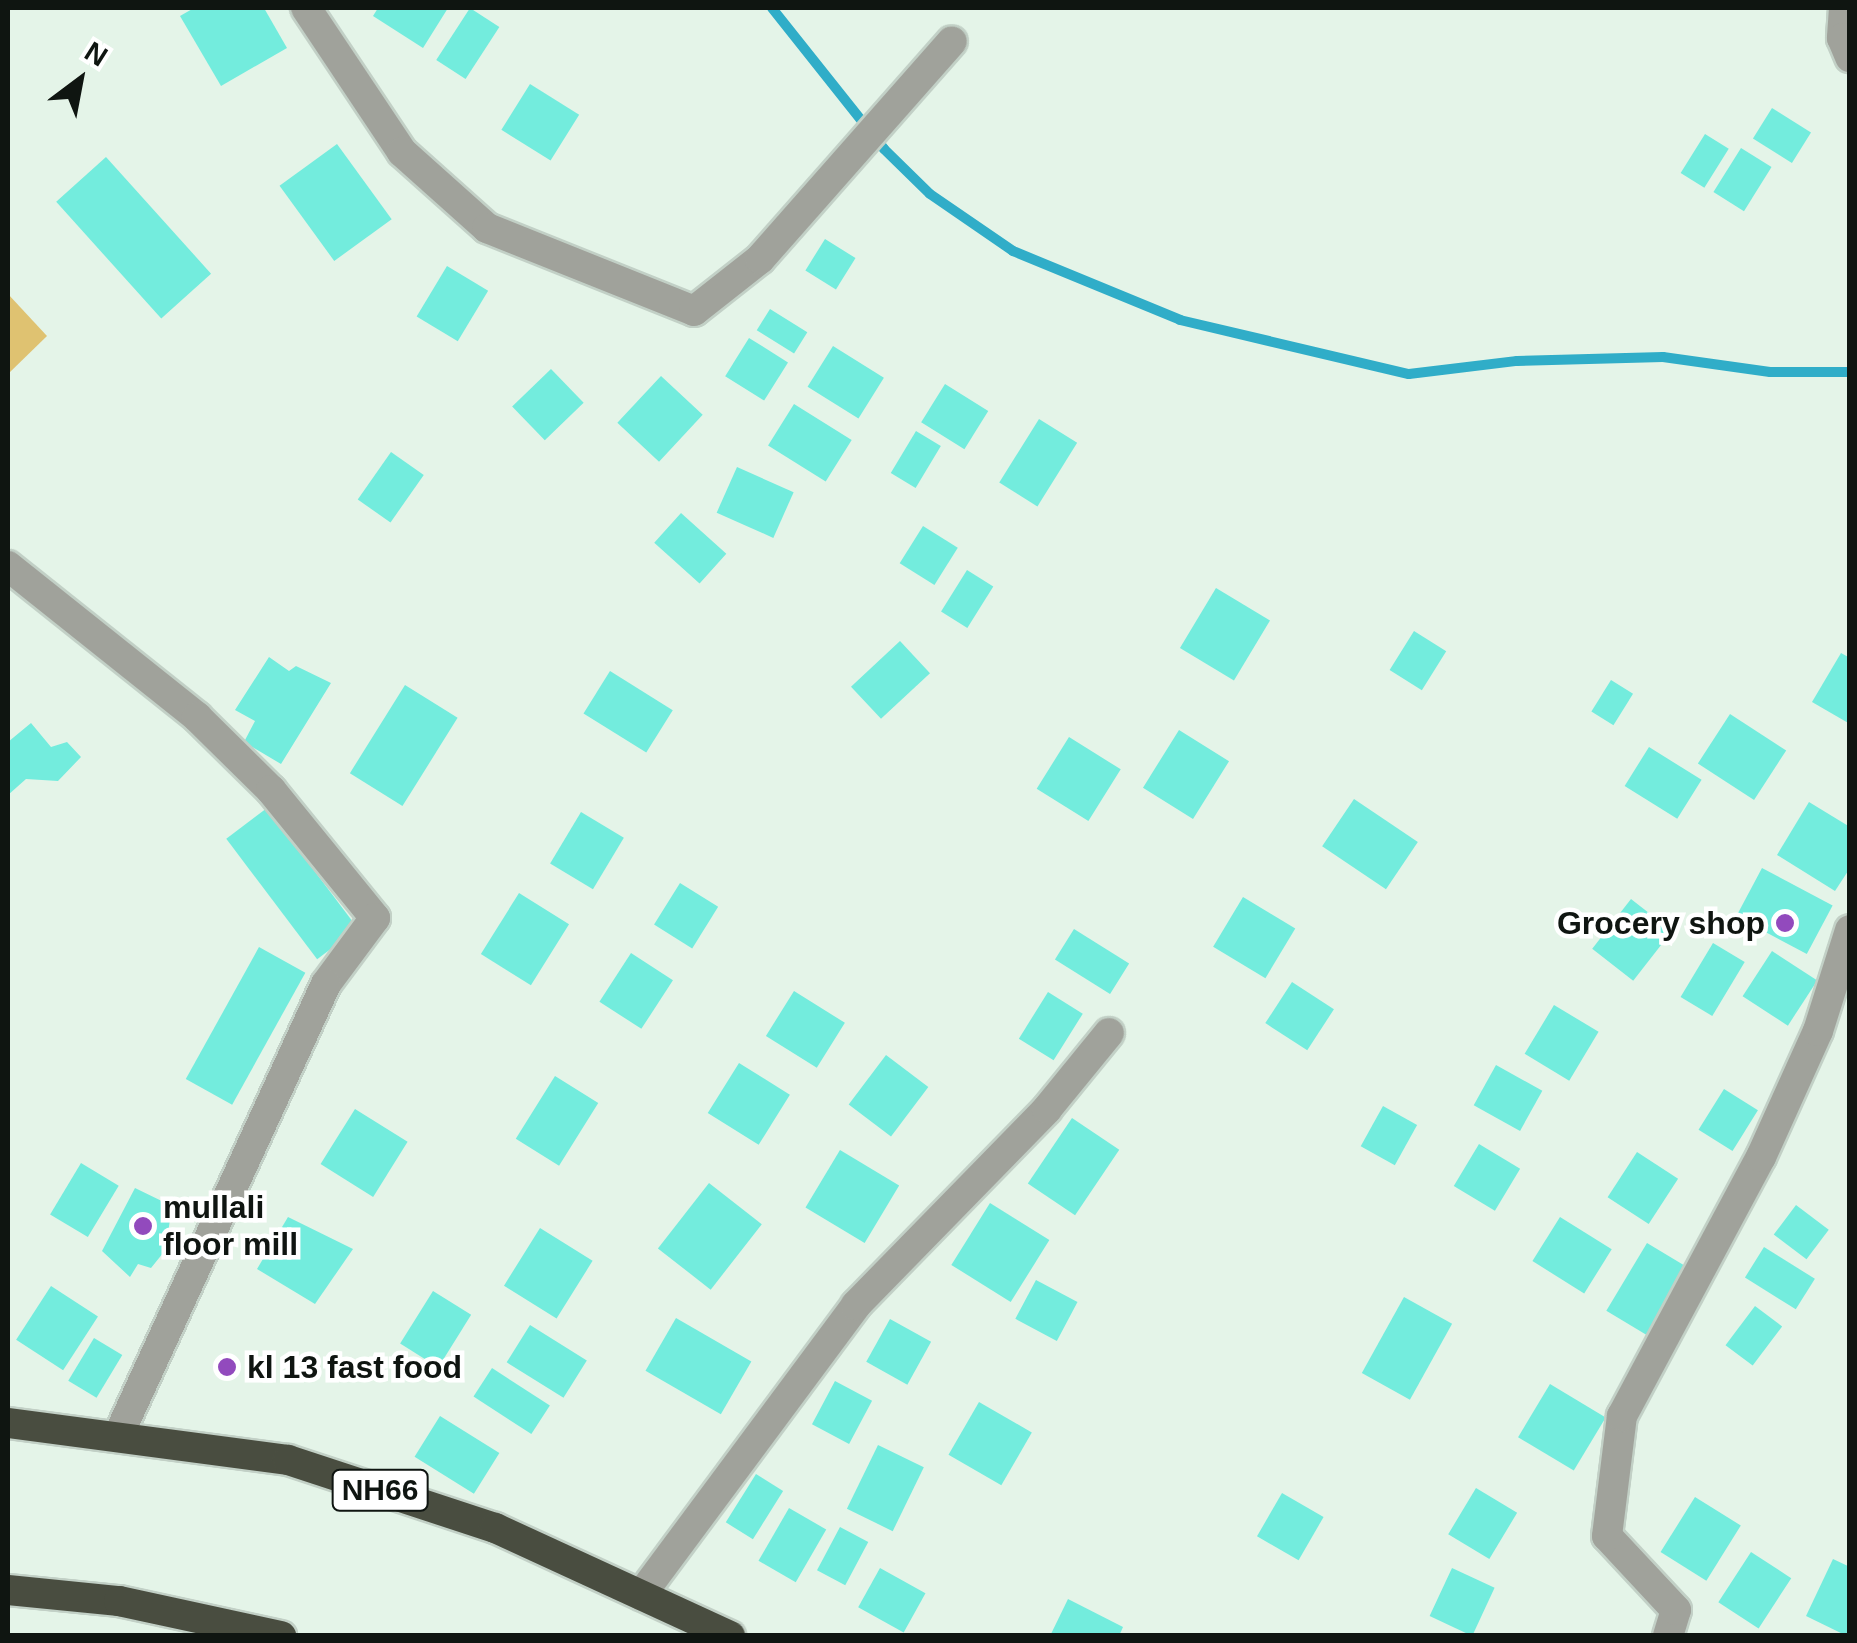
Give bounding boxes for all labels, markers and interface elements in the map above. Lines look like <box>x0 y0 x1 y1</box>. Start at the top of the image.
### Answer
north arrow <box>30 30 130 130</box>
text: N <box>79 36 113 73</box>
place label: Grocery shop <box>1557 904 1765 942</box>
marker: Grocery shop <box>1774 912 1796 934</box>
place label: mullali floor mill <box>163 1189 298 1264</box>
marker: mullali floor mill <box>132 1215 154 1237</box>
place label: kl 13 fast food <box>247 1348 462 1386</box>
marker: kl 13 fast food <box>216 1356 238 1378</box>
road number: NH66 <box>330 1465 430 1515</box>

